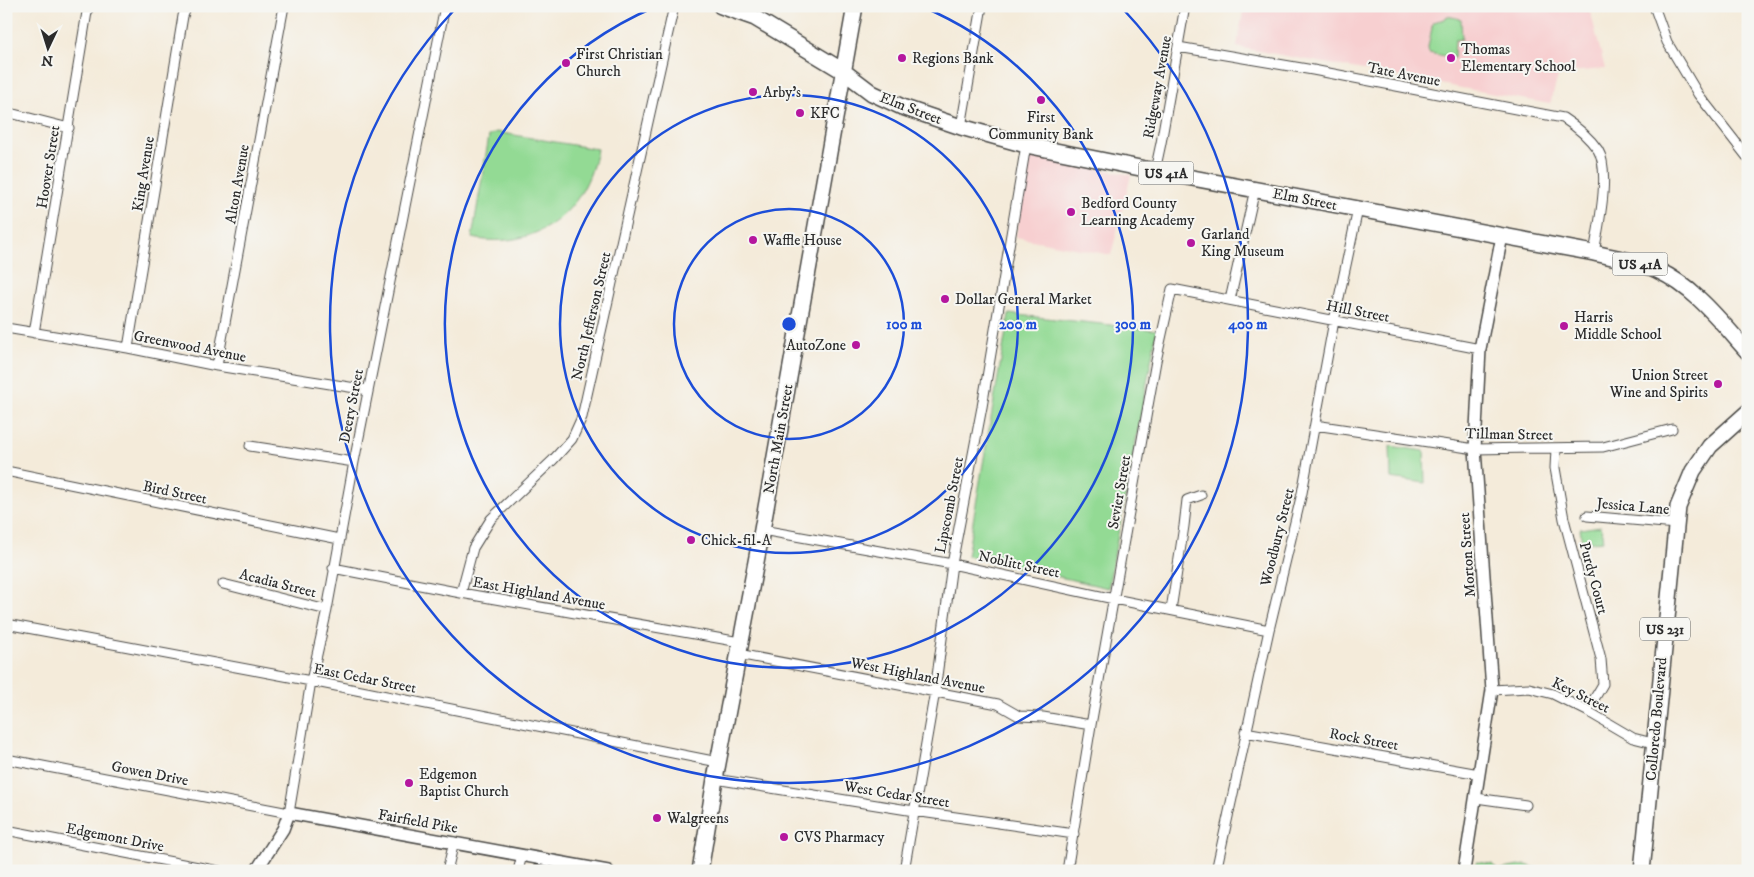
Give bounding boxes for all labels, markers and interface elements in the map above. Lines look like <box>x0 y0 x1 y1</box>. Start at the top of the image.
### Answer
north arrow <box>22 22 72 72</box>
street label: Ridgeway Avenue <box>1139 34 1176 140</box>
place label: Thomas Elementary School <box>1461 40 1576 76</box>
place label: First Christian Church <box>576 45 663 81</box>
place label: Regions Bank <box>912 49 994 68</box>
text: N <box>40 51 54 69</box>
marker: Regions Bank <box>896 52 908 64</box>
marker: Thomas Elementary School <box>1445 52 1457 64</box>
marker: First Christian Church <box>560 57 572 69</box>
street label: Tate Avenue <box>1366 58 1442 91</box>
place label: Arby's <box>763 83 801 102</box>
marker: Arby's <box>747 86 759 98</box>
street label: Elm Street <box>877 88 945 129</box>
marker: First Community Bank <box>1035 94 1047 106</box>
place label: KFC <box>810 104 840 123</box>
marker: KFC <box>794 107 806 119</box>
place label: First Community Bank <box>989 108 1094 144</box>
street label: Hoover Street <box>33 124 64 210</box>
street label: King Avenue <box>128 135 159 213</box>
street label: Alton Avenue <box>221 143 254 225</box>
road number: US 41A <box>1138 162 1194 184</box>
street label: Elm Street <box>1271 184 1339 215</box>
place label: Bedford County Learning Academy <box>1081 194 1195 230</box>
marker: Bedford County Learning Academy <box>1065 206 1077 218</box>
place label: Garland King Museum <box>1201 225 1284 261</box>
place label: Waffle House <box>762 231 842 250</box>
marker: Waffle House <box>747 234 759 246</box>
marker: Garland King Museum <box>1185 237 1197 249</box>
street label: North Jefferson Street <box>567 250 616 382</box>
road number: US 41A <box>1612 252 1668 276</box>
place label: Dollar General Market <box>955 290 1092 309</box>
marker: Dollar General Market <box>939 293 951 305</box>
street label: Hill Street <box>1325 296 1391 327</box>
place label: Harris Middle School <box>1574 308 1662 344</box>
centre of rings <box>780 315 798 333</box>
text: 100 m <box>886 315 923 334</box>
text: 200 m <box>999 315 1038 334</box>
text: 300 m <box>1115 315 1152 334</box>
text: 400 m <box>1227 315 1268 334</box>
marker: Harris Middle School <box>1558 320 1570 332</box>
street label: Greenwood Avenue <box>132 326 248 367</box>
place label: AutoZone <box>786 336 846 355</box>
marker: AutoZone <box>850 339 862 351</box>
place label: Union Street Wine and Spirits <box>1609 366 1708 402</box>
street label: Deery Street <box>335 367 368 445</box>
marker: Union Street Wine and Spirits <box>1712 378 1724 390</box>
street label: North Main Street <box>759 382 798 495</box>
street label: Tillman Street <box>1465 424 1554 445</box>
street label: Sevier Street <box>1104 453 1135 531</box>
street label: Lipscomb Street <box>931 455 968 555</box>
street label: Bird Street <box>141 476 209 509</box>
street label: Woodbury Street <box>1256 486 1299 589</box>
street label: Jessica Lane <box>1594 494 1670 519</box>
street label: Morton Street <box>1455 512 1480 598</box>
place label: Chick-fil-A <box>701 531 772 550</box>
marker: Chick-fil-A <box>685 534 697 546</box>
street label: Purdy Court <box>1575 540 1612 617</box>
street label: Noblitt Street <box>976 547 1062 582</box>
street label: Acadia Street <box>237 565 319 602</box>
street label: East Highland Avenue <box>471 572 607 615</box>
road number: US 231 <box>1640 618 1690 640</box>
street label: West Highland Avenue <box>848 653 987 698</box>
street label: Colloredo Boulevard <box>1642 656 1671 782</box>
street label: East Cedar Street <box>312 659 418 698</box>
street label: Key Street <box>1549 673 1613 718</box>
street label: Rock Street <box>1328 724 1400 755</box>
street label: Gowen Drive <box>110 757 190 790</box>
place label: Edgemon Baptist Church <box>419 765 509 801</box>
marker: Edgemon Baptist Church <box>403 777 415 789</box>
street label: West Cedar Street <box>842 777 951 812</box>
street label: Fairfield Pike <box>377 805 459 838</box>
place label: Walgreens <box>666 809 729 828</box>
marker: Walgreens <box>651 812 663 824</box>
street label: Edgemont Drive <box>64 819 165 856</box>
place label: CVS Pharmacy <box>794 828 885 847</box>
marker: CVS Pharmacy <box>778 831 790 843</box>

